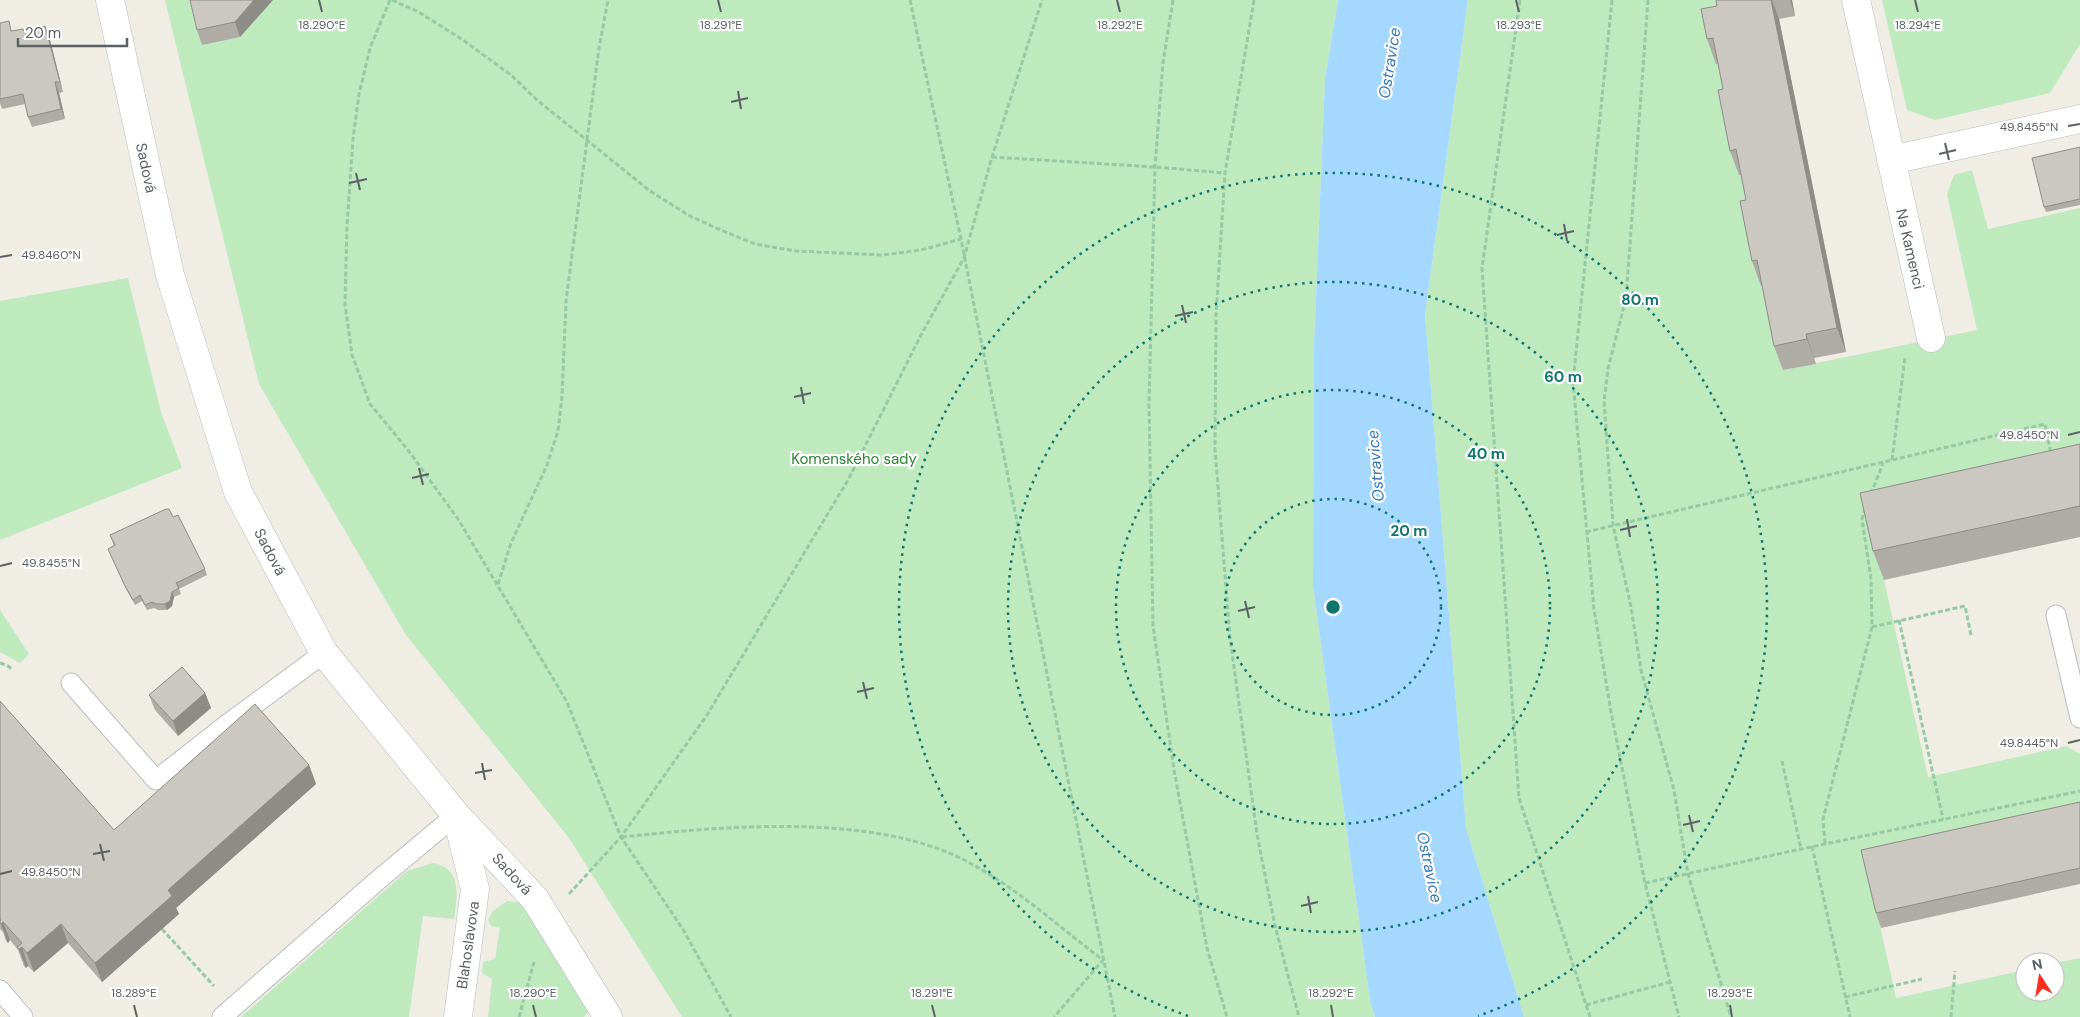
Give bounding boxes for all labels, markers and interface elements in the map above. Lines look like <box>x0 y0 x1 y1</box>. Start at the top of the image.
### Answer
scale bar <box>18 15 126 47</box>
text: 18.290°E <box>299 17 346 33</box>
text: 18.291°E <box>700 17 742 33</box>
text: 18.292°E <box>1097 17 1143 33</box>
text: 18.293°E <box>1496 17 1542 33</box>
text: 18.294°E <box>1895 17 1941 33</box>
text: 20 m <box>25 23 61 43</box>
water label: Ostravice <box>1374 26 1405 100</box>
text: 49.8455°N <box>2000 119 2058 135</box>
street label: Sadová <box>131 141 161 195</box>
street label: Na Kamenci <box>1891 207 1929 291</box>
text: 49.8460°N <box>21 247 81 263</box>
text: 80 m <box>1621 290 1659 310</box>
text: 60 m <box>1544 367 1582 387</box>
text: 49.8450°N <box>1999 427 2059 443</box>
water label: Ostravice <box>1362 429 1389 503</box>
text: 40 m <box>1467 444 1505 464</box>
park label: Komenského sady <box>791 449 917 469</box>
text: 20 m <box>1391 521 1427 541</box>
street label: Sadová <box>249 525 291 579</box>
text: 49.8455°N <box>22 555 80 571</box>
centre of rings <box>1324 598 1342 616</box>
text: 49.8445°N <box>2000 735 2058 751</box>
water label: Ostravice <box>1412 830 1447 904</box>
street label: Sadová <box>487 849 537 899</box>
text: 49.8450°N <box>21 864 81 880</box>
street label: Blahoslavova <box>452 900 484 990</box>
north arrow <box>2015 952 2065 1002</box>
text: N <box>2030 954 2044 974</box>
text: 18.289°E <box>111 985 157 1001</box>
text: 18.290°E <box>510 985 557 1001</box>
text: 18.291°E <box>911 985 953 1001</box>
text: 18.292°E <box>1308 985 1354 1001</box>
text: 18.293°E <box>1707 985 1753 1001</box>

